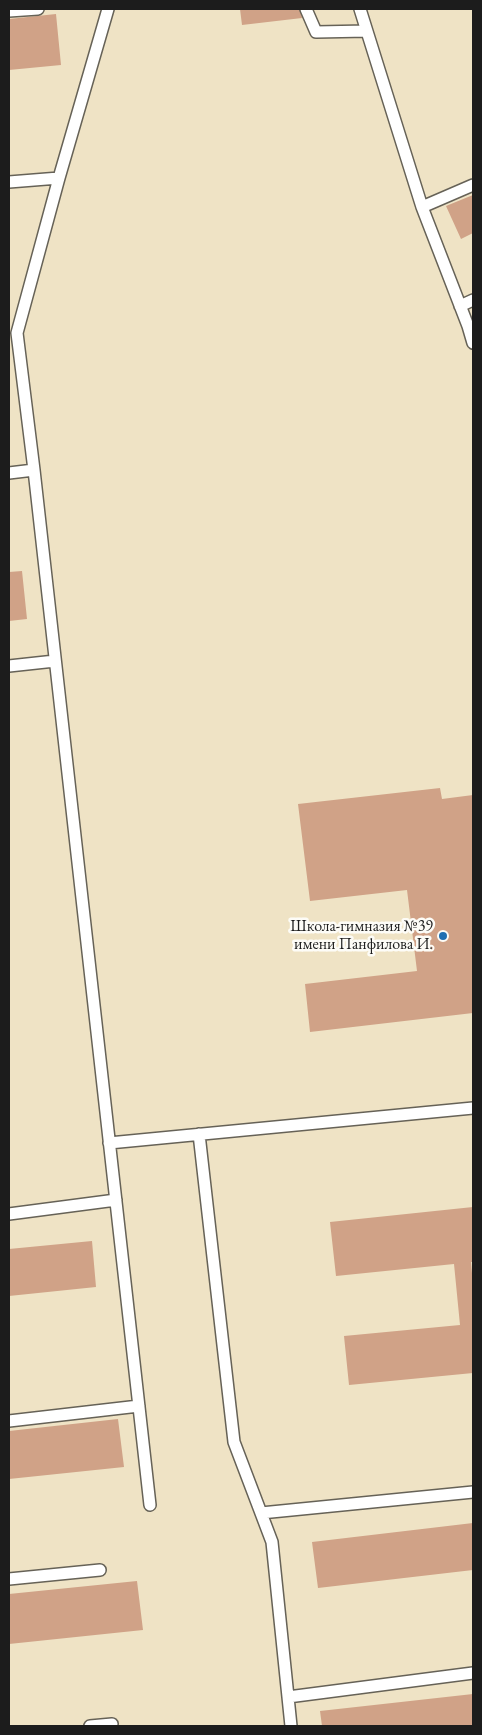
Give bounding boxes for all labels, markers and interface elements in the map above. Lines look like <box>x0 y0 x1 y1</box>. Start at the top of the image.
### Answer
place label: Школа-гимназия №39 имени Панфилова И. <box>290 917 433 955</box>
marker: Школа-гимназия №39 имени Панфилова И. <box>437 930 449 942</box>

